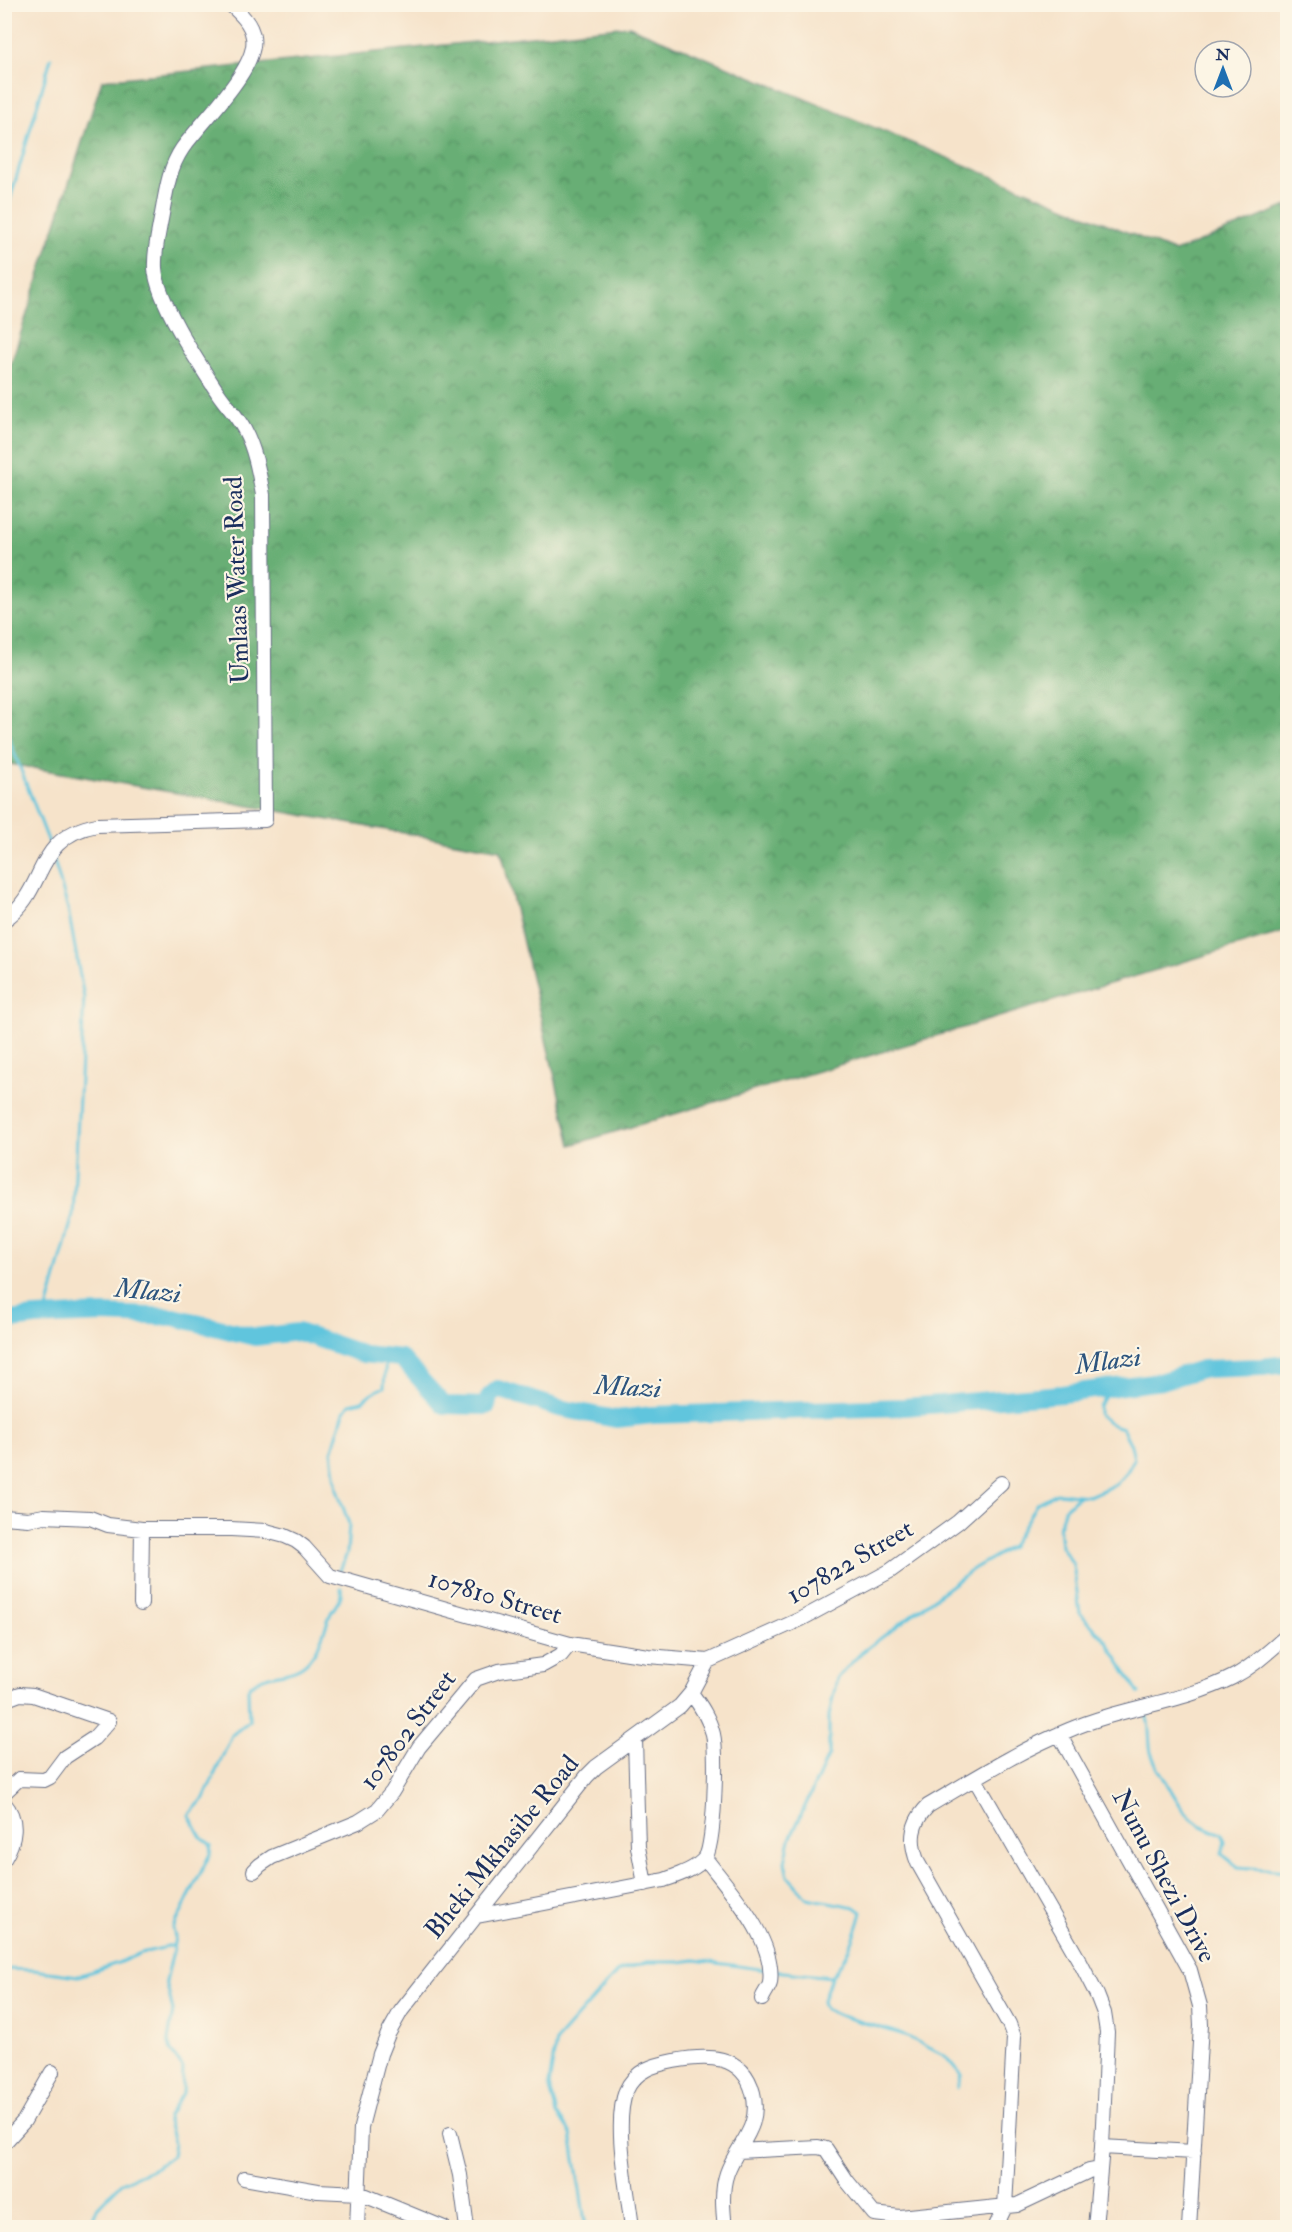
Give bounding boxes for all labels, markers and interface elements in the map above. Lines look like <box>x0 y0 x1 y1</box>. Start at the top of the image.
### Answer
north arrow <box>1193 39 1253 99</box>
text: N <box>1215 45 1231 65</box>
street label: Umlaas Water Road <box>217 476 257 684</box>
water label: Mlazi <box>111 1271 183 1310</box>
water label: Mlazi <box>1071 1340 1143 1382</box>
water label: Mlazi <box>592 1369 662 1405</box>
street label: 107822 Street <box>781 1513 919 1611</box>
street label: 107810 Street <box>425 1563 565 1631</box>
street label: 107802 Street <box>353 1664 463 1796</box>
street label: Bheki Mkhasibe Road <box>418 1748 586 1945</box>
street label: Nunu Shezi Drive <box>1105 1784 1223 1968</box>

